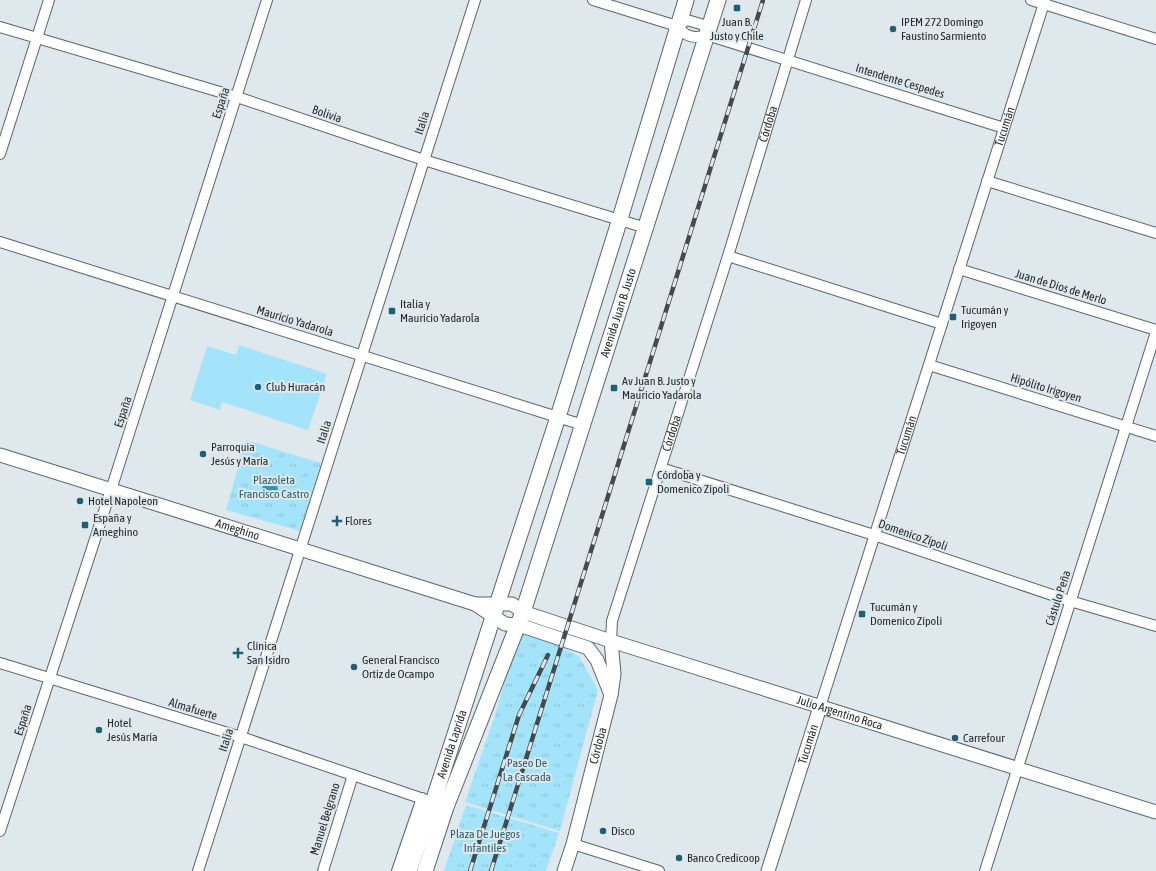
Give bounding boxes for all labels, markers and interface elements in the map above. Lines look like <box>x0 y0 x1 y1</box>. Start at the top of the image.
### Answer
marker: Juan B. Justo y Chile <box>732 3 742 13</box>
place label: Juan B. Justo y Chile <box>710 15 764 43</box>
place label: IPEM 272 Domingo Faustino Sarmiento <box>901 15 987 43</box>
marker: IPEM 272 Domingo Faustino Sarmiento <box>888 24 898 34</box>
street label: Intendente Cespedes <box>854 61 946 101</box>
street label: España <box>209 86 233 120</box>
street label: Bolivia <box>310 102 344 126</box>
street label: Córdoba <box>756 104 780 144</box>
street label: Tucumán <box>992 105 1018 148</box>
street label: Italia <box>412 110 432 136</box>
street label: Avenida Juan B. Justo <box>598 266 639 359</box>
street label: Juan de Dios de Merlo <box>1014 266 1109 308</box>
place label: Italia y Mauricio Yadarola <box>400 297 480 325</box>
street label: Mauricio Yadarola <box>255 303 335 339</box>
place label: Tucumán y Irigoyen <box>961 303 1008 331</box>
marker: Italia y Mauricio Yadarola <box>387 306 397 316</box>
marker: Tucumán y Irigoyen <box>948 312 958 322</box>
street label: Hipólito Irigoyen <box>1009 371 1083 405</box>
place label: Av Juan B. Justo y Mauricio Yadarola <box>622 374 702 402</box>
place label: Club Huracán <box>266 380 325 394</box>
marker: Club Huracán <box>253 382 263 392</box>
marker: Av Juan B. Justo y Mauricio Yadarola <box>609 383 619 393</box>
street label: España <box>111 395 135 429</box>
street label: Córdoba <box>659 413 684 453</box>
street label: Tucumán <box>894 414 919 457</box>
street label: Italia <box>314 419 334 445</box>
place label: Parroquia Jesús y María <box>211 440 268 468</box>
marker: Parroquia Jesús y María <box>198 449 208 459</box>
place label: Córdoba y Domenico Zípoli <box>657 468 729 496</box>
park label: Plazoleta Francisco Castro <box>239 473 310 501</box>
marker: Córdoba y Domenico Zípoli <box>644 477 654 487</box>
place label: Hotel Napoleon <box>88 494 158 508</box>
marker: Hotel Napoleon <box>75 496 85 506</box>
place label: España y Ameghino <box>93 511 139 539</box>
place label: Flores <box>345 514 372 528</box>
street label: Ameghino <box>214 516 262 543</box>
marker: Flores <box>332 516 342 526</box>
street label: Domenico Zípoli <box>877 517 949 553</box>
marker: España y Ameghino <box>80 520 90 530</box>
street label: Cástulo Peña <box>1042 569 1074 627</box>
place label: Tucumán y Domenico Zípoli <box>870 600 942 628</box>
marker: Tucumán y Domenico Zípoli <box>857 609 867 619</box>
place label: Clínica San Isidro <box>247 639 290 667</box>
marker: Clínica San Isidro <box>232 647 244 659</box>
place label: General Francisco Ortiz de Ocampo <box>362 653 440 681</box>
marker: General Francisco Ortiz de Ocampo <box>349 662 359 672</box>
street label: Julio Argentino Roca <box>795 693 884 733</box>
street label: Almafuerte <box>167 695 219 723</box>
street label: España <box>11 703 35 737</box>
street label: Avenida Laprida <box>434 708 469 780</box>
place label: Hotel Jesús María <box>107 716 158 744</box>
street label: Tucumán <box>795 723 821 766</box>
marker: Hotel Jesús María <box>94 725 104 735</box>
street label: Córdoba <box>587 726 609 765</box>
street label: Italia <box>216 727 236 753</box>
place label: Carrefour <box>963 731 1005 745</box>
marker: Carrefour <box>950 733 960 743</box>
park label: Paseo De La Cascada <box>503 756 551 784</box>
street label: Manuel Belgrano <box>307 781 343 857</box>
place label: Disco <box>611 824 635 838</box>
marker: Disco <box>598 826 608 836</box>
park label: Plaza De Juegos Infantiles <box>450 827 520 855</box>
place label: Banco Credicoop <box>687 851 760 865</box>
marker: Banco Credicoop <box>674 853 684 863</box>

